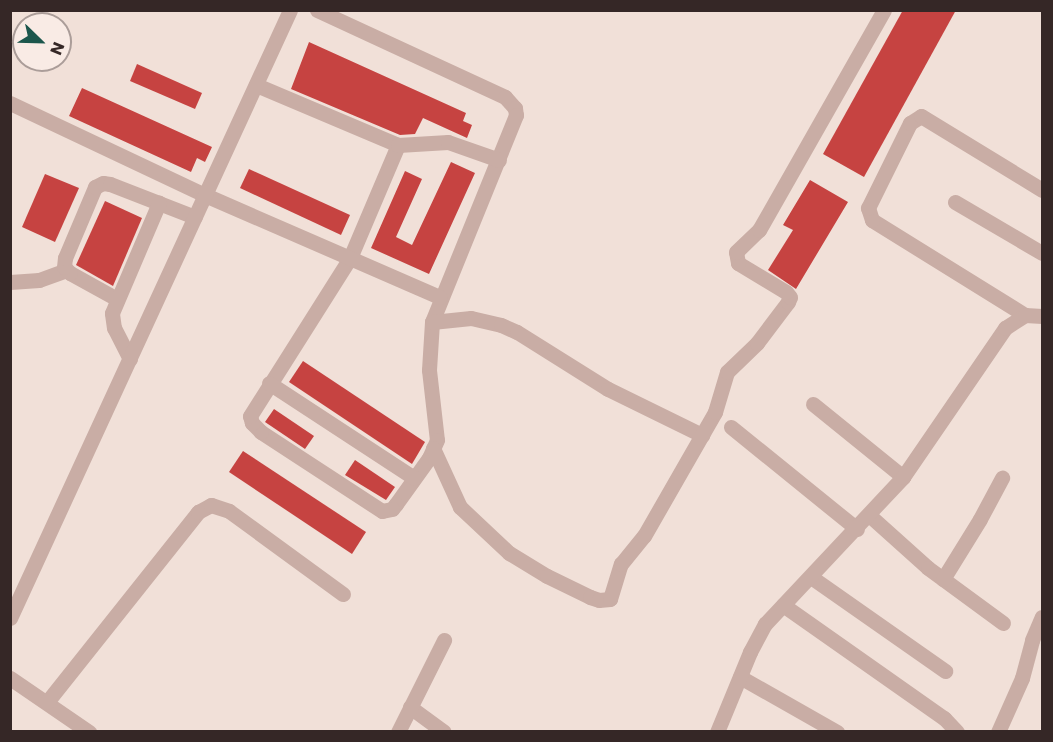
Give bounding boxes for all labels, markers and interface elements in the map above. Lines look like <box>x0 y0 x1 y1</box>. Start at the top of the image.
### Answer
north arrow <box>12 12 72 72</box>
text: N <box>44 38 70 58</box>

